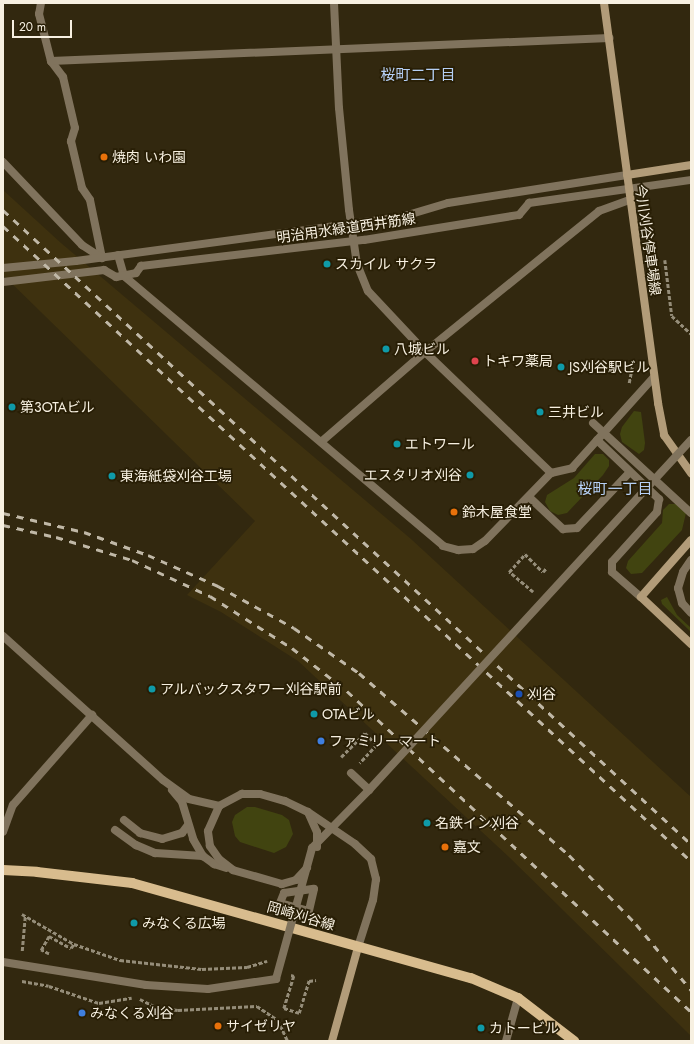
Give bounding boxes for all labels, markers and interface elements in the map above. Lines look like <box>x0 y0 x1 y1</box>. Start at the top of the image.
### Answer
scale bar <box>14 12 74 38</box>
text: 20 m <box>19 18 46 36</box>
district label: 桜町二丁目 <box>381 67 455 85</box>
place label: 焼肉 いわ園 <box>112 149 186 165</box>
marker: 焼肉 いわ園 <box>99 152 109 162</box>
street label: 今川刈谷停車場線 <box>632 183 664 297</box>
street label: 明治用水緑道西井筋線 <box>276 210 416 246</box>
place label: スカイル サクラ <box>335 256 437 272</box>
marker: スカイル サクラ <box>322 259 332 269</box>
place label: 八城ビル <box>394 341 450 357</box>
marker: 八城ビル <box>381 344 391 354</box>
place label: トキワ薬局 <box>483 353 553 369</box>
marker: トキワ薬局 <box>470 356 480 366</box>
place label: JS刈谷駅ビル <box>569 359 650 375</box>
marker: JS刈谷駅ビル <box>556 362 566 372</box>
place label: 第3OTAビル <box>20 399 95 415</box>
marker: 第3OTAビル <box>7 402 17 412</box>
place label: 三井ビル <box>548 404 604 420</box>
marker: 三井ビル <box>535 407 545 417</box>
place label: エトワール <box>405 436 475 452</box>
marker: エトワール <box>392 439 402 449</box>
place label: エスタリオ刈谷 <box>364 467 462 483</box>
place label: 東海紙袋刈谷工場 <box>120 468 232 484</box>
marker: エスタリオ刈谷 <box>465 470 475 480</box>
marker: 東海紙袋刈谷工場 <box>107 471 117 481</box>
district label: 桜町一丁目 <box>578 481 652 499</box>
place label: 鈴木屋食堂 <box>462 504 532 520</box>
marker: 鈴木屋食堂 <box>449 507 459 517</box>
place label: アルバックスタワー刈谷駅前 <box>160 681 342 697</box>
marker: アルバックスタワー刈谷駅前 <box>147 684 157 694</box>
place label: 刈谷 <box>528 686 556 702</box>
marker: 刈谷 <box>513 688 525 700</box>
place label: OTAビル <box>322 706 375 722</box>
marker: OTAビル <box>309 709 319 719</box>
place label: ファミリーマート <box>329 733 441 749</box>
marker: ファミリーマート <box>316 736 326 746</box>
place label: 名鉄イン刈谷 <box>435 815 519 831</box>
marker: 名鉄イン刈谷 <box>422 818 432 828</box>
place label: 嘉文 <box>453 839 481 855</box>
marker: 嘉文 <box>440 842 450 852</box>
street label: 岡崎刈谷線 <box>265 898 337 934</box>
place label: みなくる広場 <box>142 915 226 931</box>
marker: みなくる広場 <box>129 918 139 928</box>
place label: みなくる刈谷 <box>90 1005 174 1021</box>
marker: みなくる刈谷 <box>77 1008 87 1018</box>
place label: サイゼリヤ <box>226 1018 296 1034</box>
place label: カトービル <box>489 1020 559 1036</box>
marker: サイゼリヤ <box>213 1021 223 1031</box>
marker: カトービル <box>476 1023 486 1033</box>

